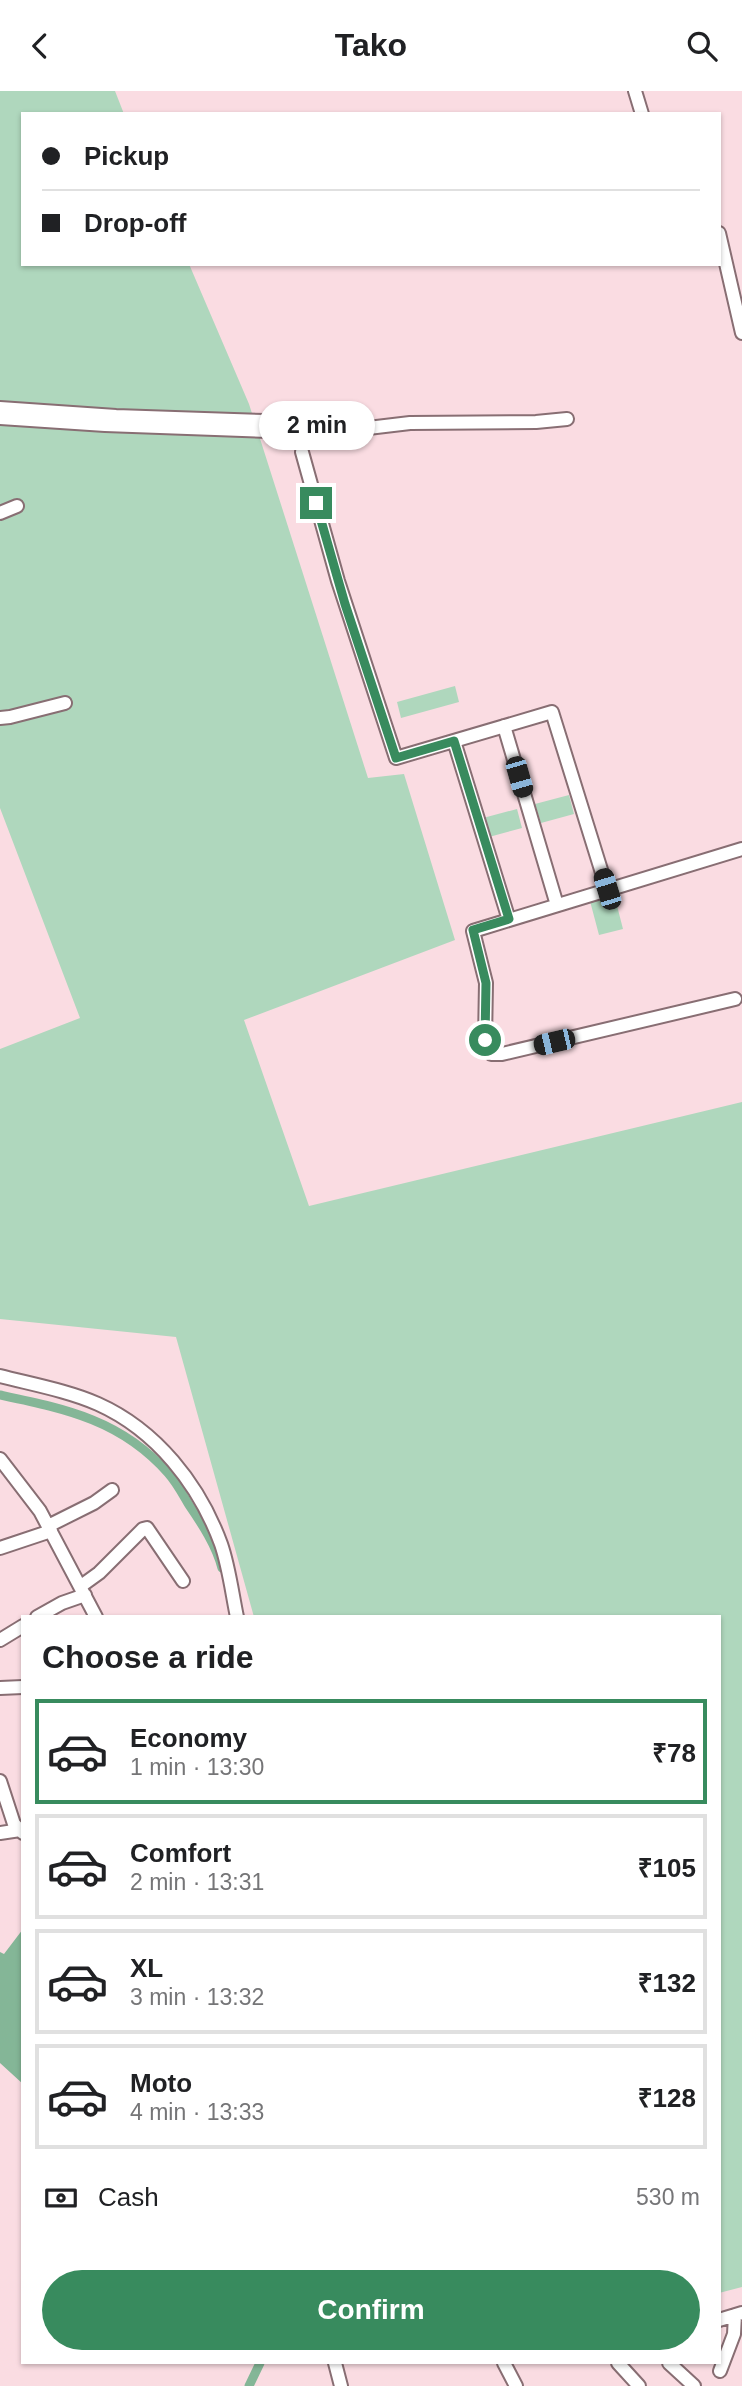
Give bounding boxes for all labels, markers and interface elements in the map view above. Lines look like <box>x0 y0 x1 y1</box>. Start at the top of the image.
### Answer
icon: back <box>21 27 59 65</box>
text: Tako <box>335 27 407 63</box>
icon: search <box>683 27 721 65</box>
text: Pickup <box>84 141 169 171</box>
text: Drop-off <box>84 208 187 238</box>
callout: 2 min <box>258 401 374 451</box>
text: 2 min <box>287 412 347 438</box>
route end <box>300 487 332 519</box>
car <box>504 754 535 800</box>
car <box>591 866 624 912</box>
route start <box>469 1024 501 1056</box>
car <box>532 1027 577 1057</box>
text: Choose a ride <box>42 1639 254 1675</box>
icon: car <box>46 1720 109 1783</box>
text: Economy <box>130 1723 247 1753</box>
text: ₹78 <box>652 1738 696 1768</box>
text: 1 min · 13:30 <box>130 1754 264 1780</box>
icon: car <box>46 1835 109 1898</box>
text: Comfort <box>130 1838 231 1868</box>
text: ₹105 <box>638 1853 696 1883</box>
text: 2 min · 13:31 <box>130 1869 264 1895</box>
icon: car <box>46 1950 109 2013</box>
text: XL <box>130 1953 163 1983</box>
text: ₹132 <box>638 1968 696 1998</box>
text: 3 min · 13:32 <box>130 1984 264 2010</box>
icon: car <box>46 2065 109 2128</box>
text: Moto <box>130 2068 192 2098</box>
text: ₹128 <box>638 2083 696 2113</box>
text: 4 min · 13:33 <box>130 2099 264 2125</box>
icon: cash <box>42 2179 80 2217</box>
text: Cash <box>98 2182 159 2212</box>
text: 530 m <box>636 2184 700 2210</box>
button: Confirm <box>42 2270 700 2350</box>

